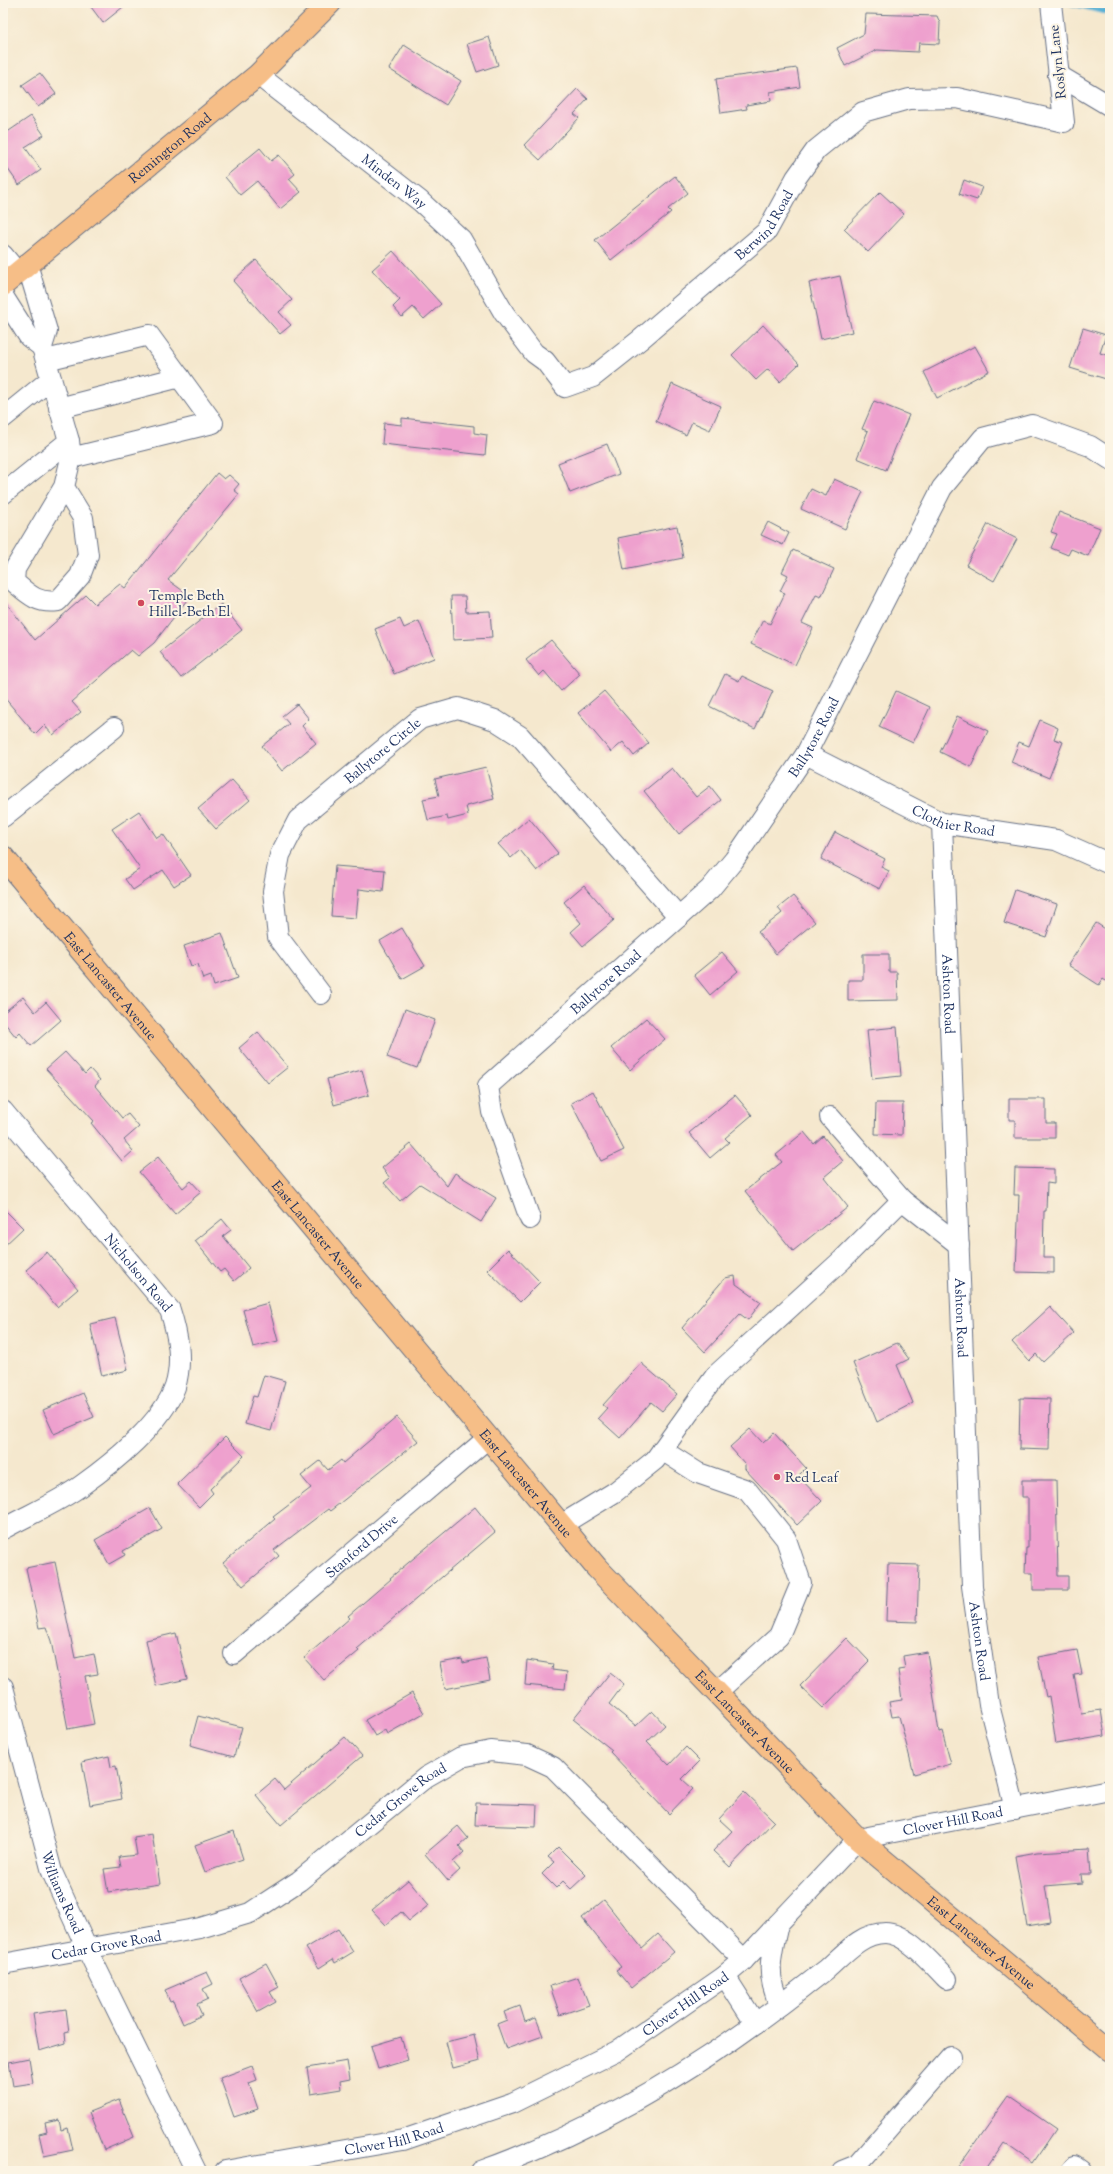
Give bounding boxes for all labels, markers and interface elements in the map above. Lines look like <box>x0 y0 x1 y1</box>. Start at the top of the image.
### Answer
street label: Roslyn Lane <box>1045 24 1073 100</box>
street label: Remington Road <box>125 109 217 189</box>
street label: Minden Way <box>356 151 431 215</box>
street label: Berwind Road <box>732 187 800 266</box>
place label: Temple Beth Hillel-Beth El <box>149 587 230 623</box>
marker: Temple Beth Hillel-Beth El <box>136 598 146 608</box>
street label: Ballytore Road <box>785 694 845 782</box>
street label: Ballytore Circle <box>341 714 426 790</box>
street label: Clothier Road <box>908 801 996 843</box>
street label: East Lancaster Avenue <box>58 929 160 1046</box>
street label: Ballytore Road <box>567 946 647 1020</box>
street label: Ashton Road <box>935 953 958 1034</box>
street label: East Lancaster Avenue <box>266 1177 368 1294</box>
street label: Nicholson Road <box>98 1230 176 1317</box>
street label: Ashton Road <box>948 1277 971 1358</box>
street label: East Lancaster Avenue <box>473 1426 576 1543</box>
place label: Red Leaf <box>785 1469 839 1489</box>
marker: Red Leaf <box>772 1472 782 1482</box>
street label: Stanford Drive <box>322 1511 403 1584</box>
street label: Ashton Road <box>962 1600 993 1682</box>
street label: East Lancaster Avenue <box>689 1667 798 1779</box>
street label: Cedar Grove Road <box>351 1759 451 1843</box>
street label: Clover Hill Road <box>901 1803 1005 1842</box>
street label: Williams Road <box>35 1849 87 1938</box>
street label: East Lancaster Avenue <box>922 1893 1039 1995</box>
street label: Cedar Grove Road <box>50 1927 164 1967</box>
street label: Clover Hill Road <box>639 1968 734 2042</box>
street label: Clover Hill Road <box>343 2119 447 2162</box>

